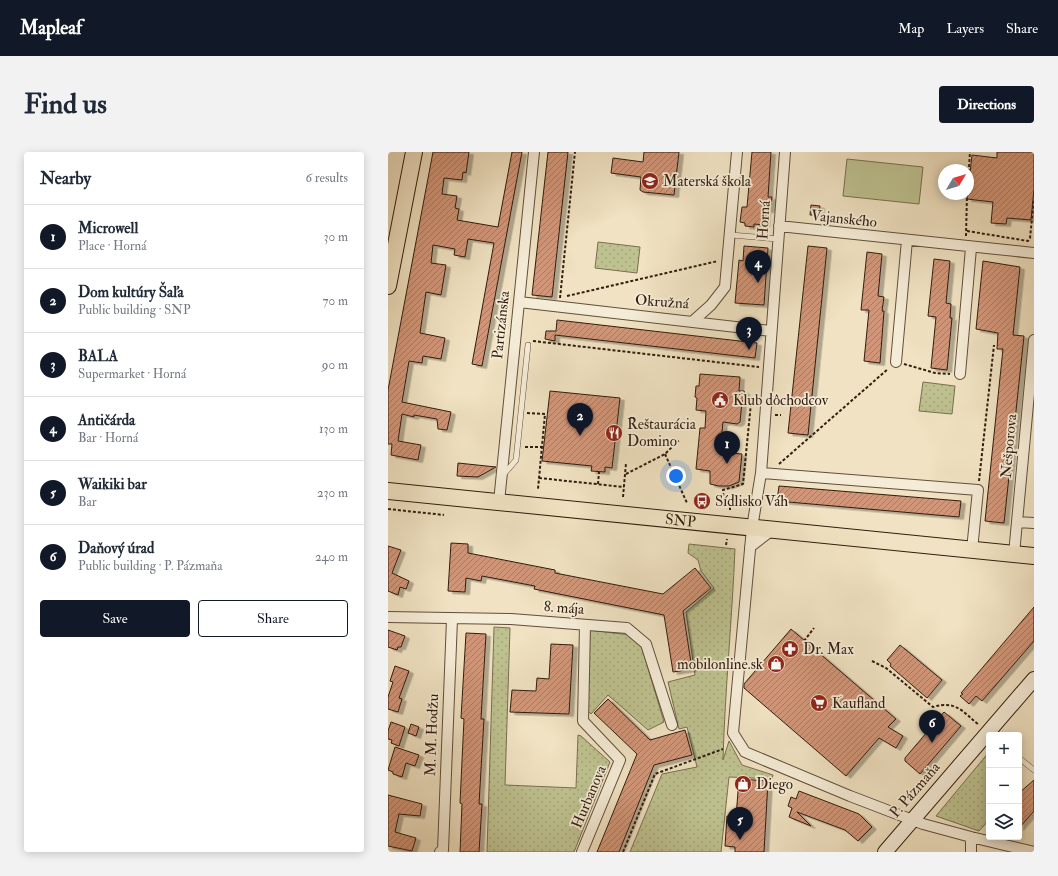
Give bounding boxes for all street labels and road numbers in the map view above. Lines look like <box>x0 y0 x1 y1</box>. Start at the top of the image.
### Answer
street label: Horná <box>753 199 775 240</box>
street label: Vajanského <box>810 206 878 232</box>
street label: Partizánska <box>488 289 514 360</box>
street label: Okružná <box>634 291 690 313</box>
street label: Nešporova <box>997 412 1022 479</box>
street label: SNP <box>664 509 697 531</box>
street label: 8. mája <box>543 597 586 619</box>
street label: M. M. Hodžu <box>421 693 443 777</box>
street label: P. Pázmaňa <box>886 758 945 822</box>
street label: Hurbanova <box>567 762 611 831</box>

